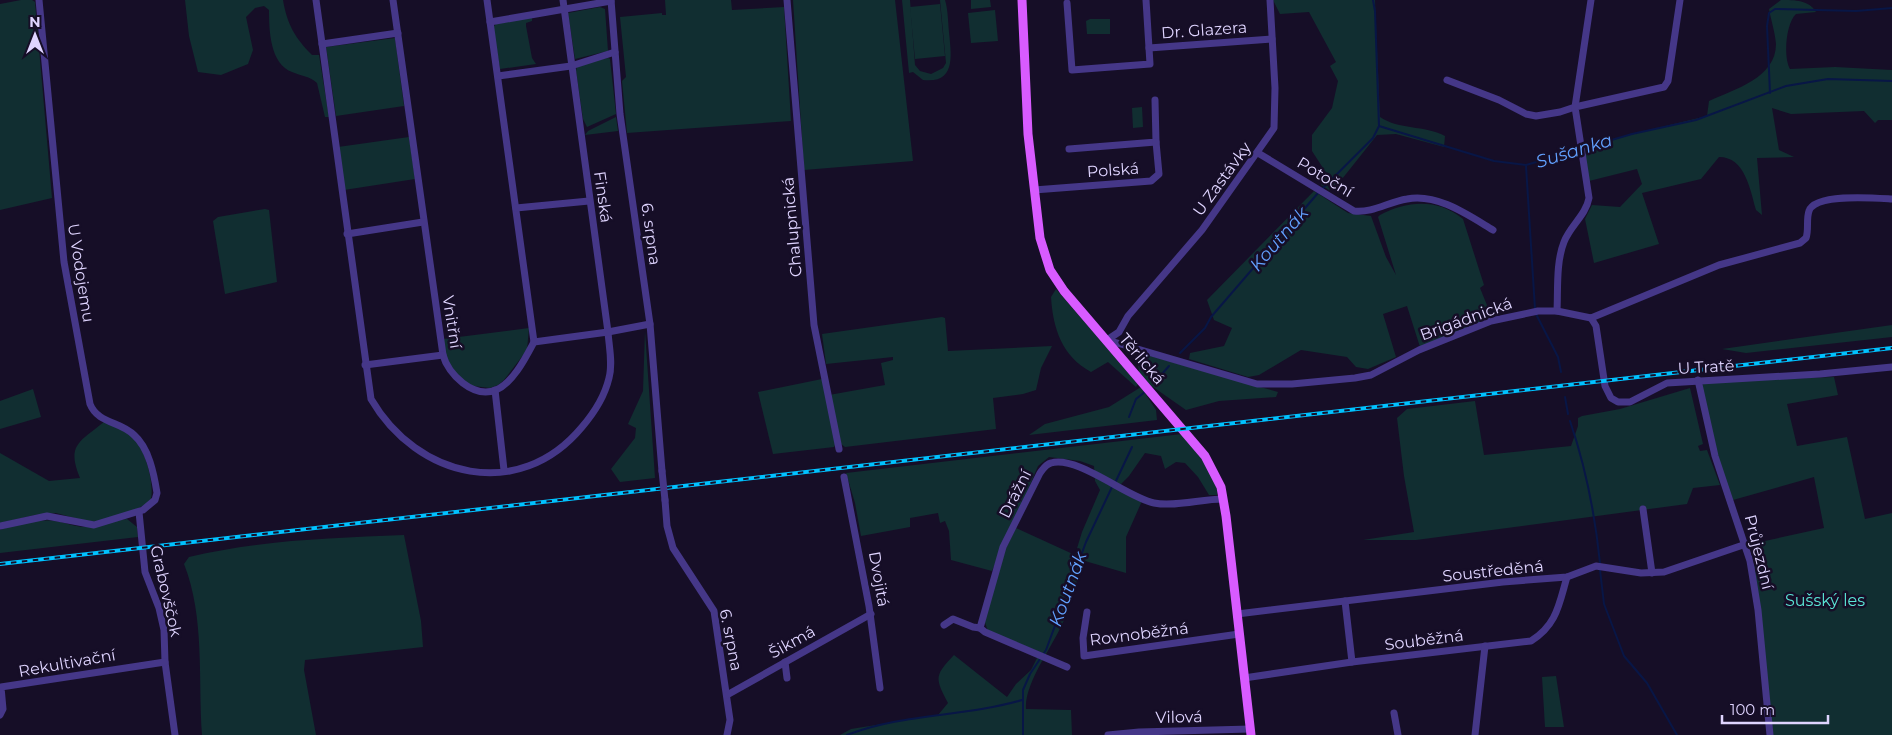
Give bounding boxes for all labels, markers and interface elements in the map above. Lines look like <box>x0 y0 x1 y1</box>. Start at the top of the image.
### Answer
north arrow <box>10 10 60 60</box>
text: N <box>29 13 41 31</box>
street label: Dr. Glazera <box>1160 18 1248 42</box>
water label: Sušanka <box>1533 129 1615 173</box>
street label: U Zastávky <box>1189 138 1255 220</box>
street label: Potoční <box>1294 153 1357 201</box>
street label: Polská <box>1086 159 1140 181</box>
street label: Finská <box>590 170 616 224</box>
street label: Chalupnická <box>778 176 806 278</box>
water label: Koutnák <box>1245 201 1314 276</box>
street label: 6. srpna <box>637 202 665 266</box>
street label: U Vodojemu <box>64 222 98 324</box>
street label: Vnitřní <box>438 294 466 351</box>
street label: Brigádnická <box>1417 294 1515 344</box>
street label: Těrlická <box>1115 330 1169 388</box>
street label: U Tratě <box>1677 356 1735 378</box>
street label: Drážní <box>995 466 1036 521</box>
street label: Průjezdní <box>1741 513 1778 592</box>
street label: Grabovščok <box>146 544 186 639</box>
water label: Koutnák <box>1044 547 1092 629</box>
street label: Dvojitá <box>865 550 893 608</box>
street label: Soustředěná <box>1441 556 1545 586</box>
park label: Sušský les <box>1785 591 1865 610</box>
street label: 6. srpna <box>716 607 746 673</box>
street label: Rovnoběžná <box>1088 618 1190 650</box>
street label: Šikmá <box>766 622 818 662</box>
street label: Souběžná <box>1383 626 1465 654</box>
street label: Rekultivační <box>17 645 118 681</box>
scale bar <box>1722 692 1828 724</box>
text: 100 m <box>1730 700 1775 719</box>
street label: Vilová <box>1155 707 1203 727</box>

